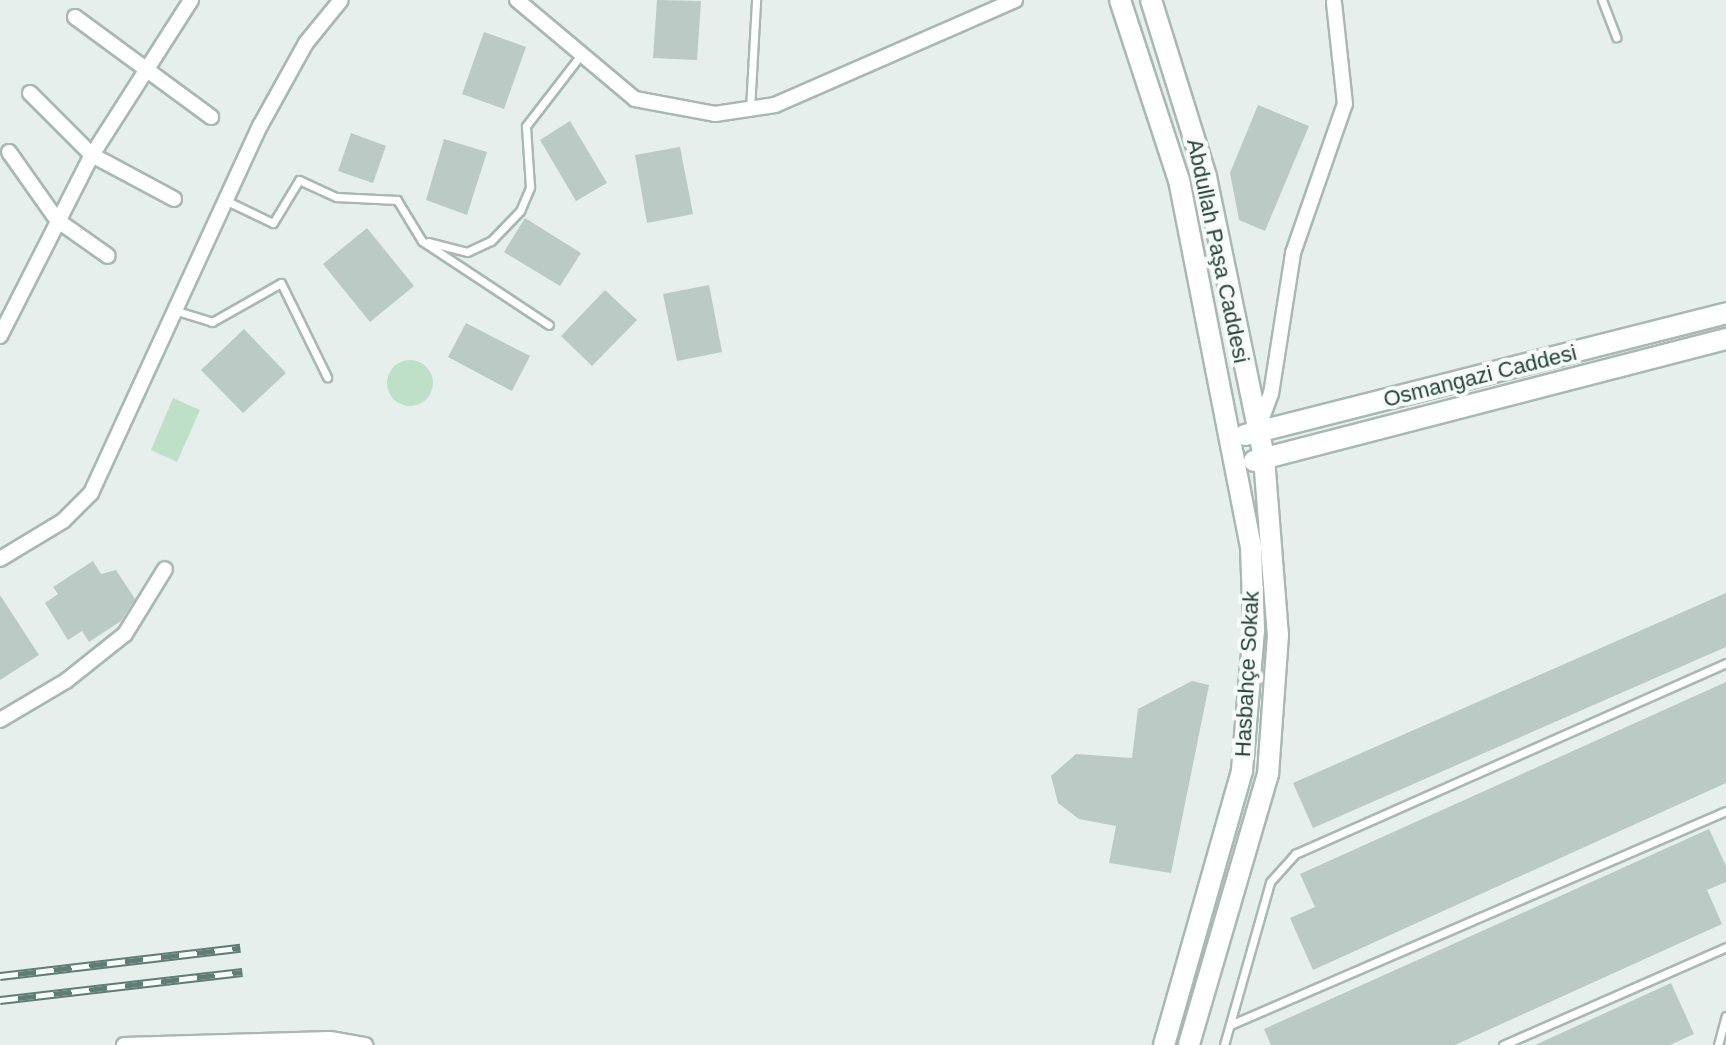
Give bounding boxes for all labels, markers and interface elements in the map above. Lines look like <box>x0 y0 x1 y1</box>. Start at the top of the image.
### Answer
street label: Abdullah Paşa Caddesi <box>1181 136 1255 366</box>
street label: Osmangazi Caddesi <box>1381 339 1579 413</box>
street label: Hasbahçe Sokak <box>1229 590 1265 758</box>

